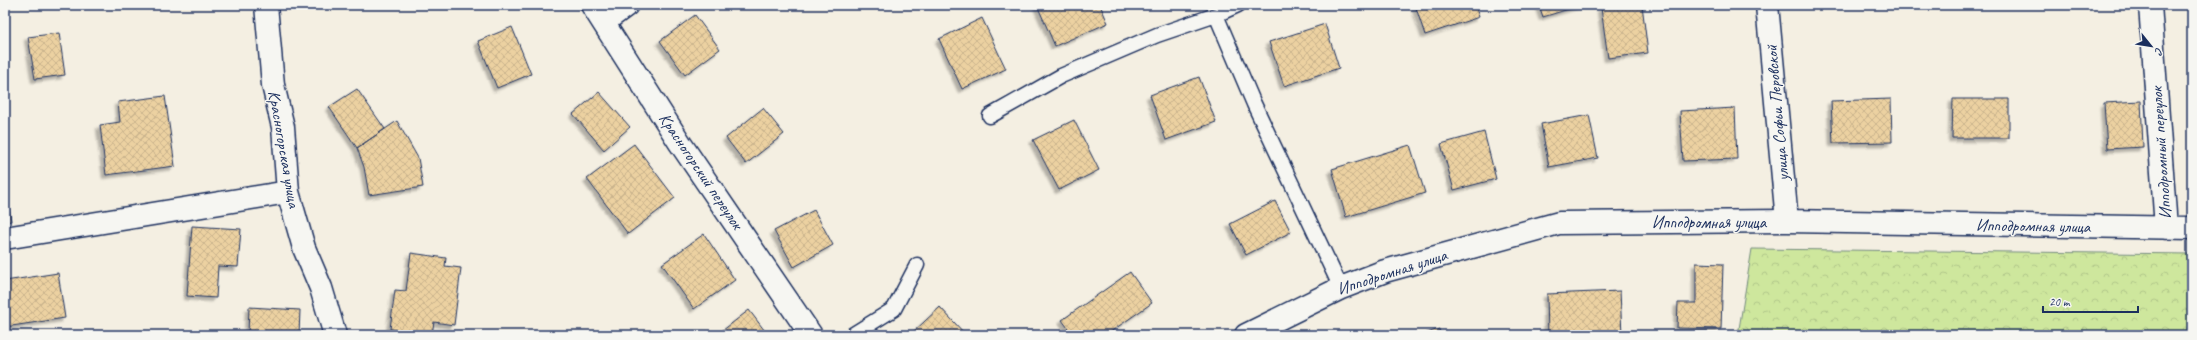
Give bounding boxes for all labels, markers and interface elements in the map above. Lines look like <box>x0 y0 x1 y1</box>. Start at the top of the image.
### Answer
north arrow <box>2131 26 2171 66</box>
street label: улица Софьи Перовской <box>1761 43 1793 183</box>
text: С <box>2151 45 2167 58</box>
street label: Ипподромный переулок <box>2146 84 2176 220</box>
street label: Красногорская улица <box>263 89 305 211</box>
street label: Красногорский переулок <box>654 109 749 235</box>
street label: Ипподромная улица <box>1652 212 1768 233</box>
street label: Ипподромная улица <box>1976 215 2092 238</box>
street label: Ипподромная улица <box>1334 244 1451 300</box>
scale bar <box>2043 288 2138 314</box>
text: 20 m <box>2049 294 2071 310</box>

